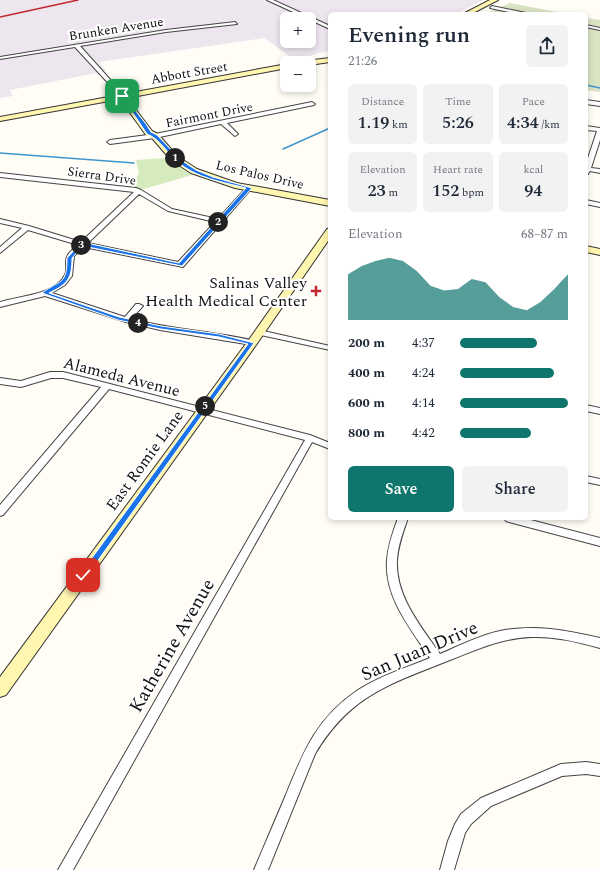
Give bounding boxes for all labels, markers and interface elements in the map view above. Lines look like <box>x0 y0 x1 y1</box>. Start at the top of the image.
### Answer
street label: Brunken Avenue <box>67 12 165 46</box>
map controls <box>280 12 316 92</box>
button: + <box>280 12 316 48</box>
text: Evening run <box>348 19 470 52</box>
button: share <box>526 25 568 67</box>
text: 21:26 <box>348 51 377 71</box>
street label: Abbott Street <box>149 56 230 90</box>
button: − <box>280 56 316 92</box>
pin <box>105 79 139 113</box>
icon: arrive <box>111 85 133 107</box>
text: Distance <box>361 93 404 110</box>
text: Time <box>445 93 471 110</box>
text: Pace <box>522 93 545 110</box>
street label: Fairmont Drive <box>164 97 255 133</box>
text: 1.19 <box>358 110 389 136</box>
text: 5:26 <box>442 110 474 136</box>
text: 4:34 <box>507 110 539 136</box>
text: km <box>389 116 408 133</box>
text: /km <box>539 116 560 133</box>
pin: 1 <box>165 148 185 168</box>
text: 1 <box>172 149 178 166</box>
street label: Los Palos Drive <box>214 155 306 195</box>
street label: Sierra Drive <box>66 161 138 191</box>
text: Elevation <box>360 161 406 178</box>
text: Heart rate <box>433 161 483 178</box>
text: kcal <box>523 161 543 178</box>
text: 23 <box>367 178 386 204</box>
text: 152 <box>432 178 459 204</box>
text: 94 <box>524 178 542 204</box>
text: m <box>386 184 398 201</box>
text: bpm <box>459 184 484 201</box>
pin: 2 <box>208 212 228 232</box>
text: 2 <box>215 213 221 230</box>
text: Elevation <box>348 224 402 244</box>
text: 68–87 m <box>521 224 568 244</box>
pin: 3 <box>71 235 91 255</box>
text: 3 <box>78 236 84 253</box>
place label: Salinas Valley Health Medical Center <box>145 271 308 313</box>
marker: Salinas Valley Health Medical Center <box>310 285 322 297</box>
pin: 4 <box>128 313 148 333</box>
text: 4 <box>135 314 141 331</box>
text: 200 m <box>348 333 385 353</box>
text: 4:37 <box>412 333 435 353</box>
street label: Alameda Avenue <box>61 351 183 403</box>
text: 400 m <box>348 363 385 383</box>
text: 4:24 <box>412 363 435 383</box>
text: 600 m <box>348 393 385 413</box>
text: 4:14 <box>412 393 435 413</box>
pin: 5 <box>195 396 215 416</box>
text: 5 <box>202 397 208 414</box>
street label: East Romie Lane <box>100 405 190 516</box>
text: 800 m <box>348 423 385 443</box>
text: 4:42 <box>412 423 435 443</box>
button: Save <box>348 466 454 512</box>
button: Share <box>462 466 568 512</box>
pin <box>66 558 100 592</box>
icon: check <box>72 564 94 586</box>
street label: Katherine Avenue <box>122 573 223 718</box>
street label: San Juan Drive <box>356 614 483 689</box>

